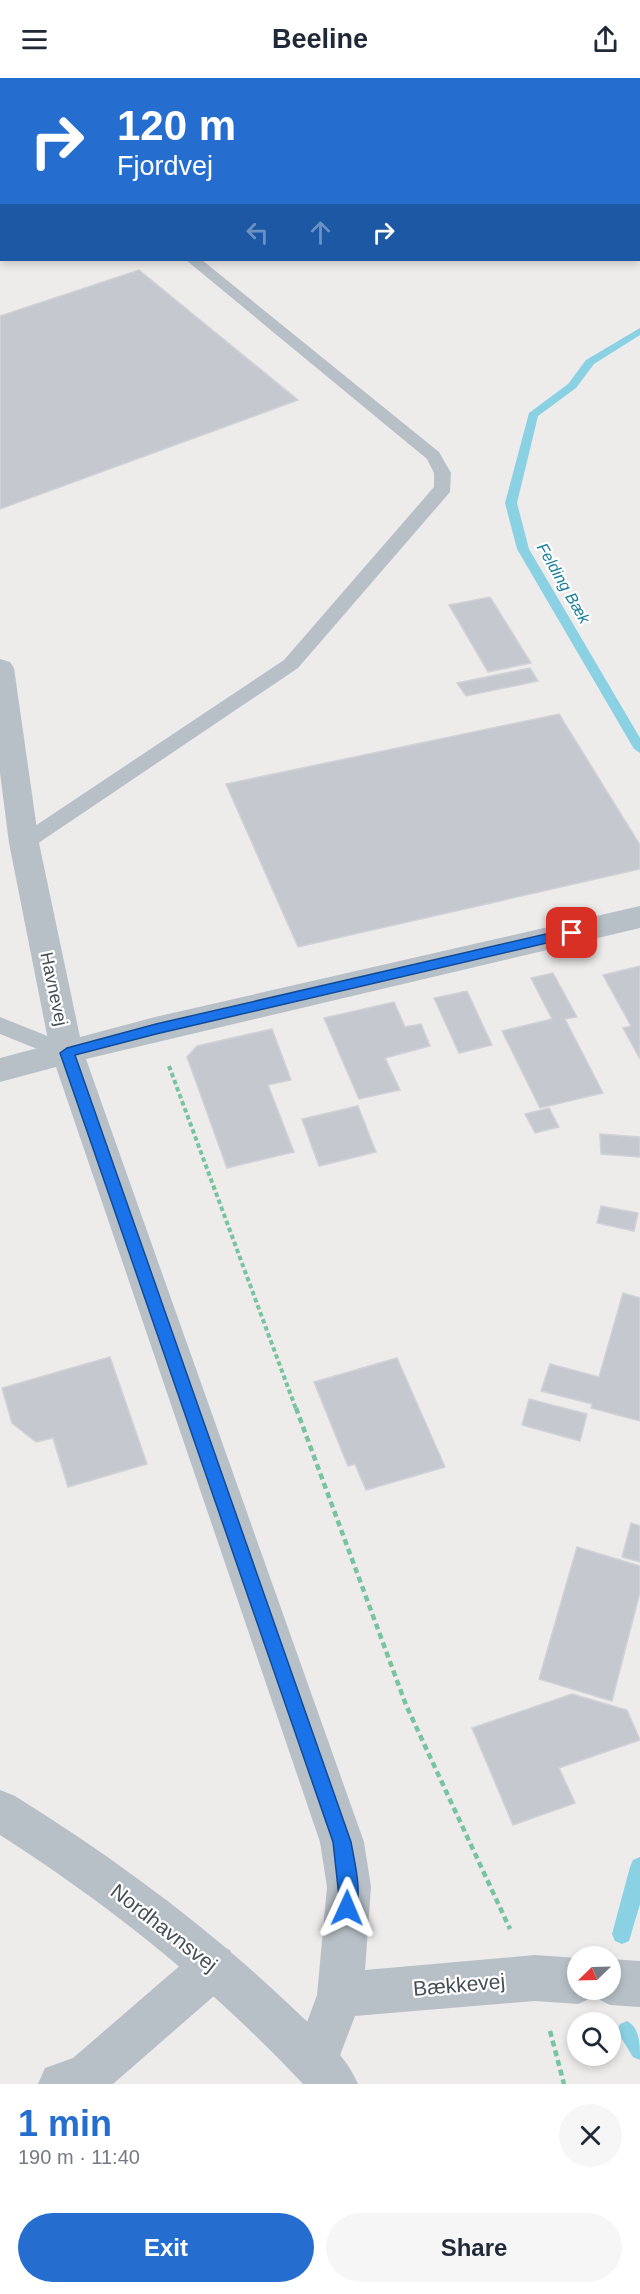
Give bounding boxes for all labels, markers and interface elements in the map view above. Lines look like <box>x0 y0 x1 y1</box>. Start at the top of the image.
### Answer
icon: menu <box>18 23 51 56</box>
icon: share <box>589 23 622 56</box>
text: Beeline <box>272 24 368 54</box>
icon: right <box>18 102 96 180</box>
text: 120 m <box>117 102 236 149</box>
text: Fjordvej <box>117 151 213 181</box>
icon: left <box>241 216 274 249</box>
icon: ahead <box>304 216 337 249</box>
icon: right <box>367 216 400 249</box>
water label: Felding Bæk <box>534 540 594 627</box>
pin <box>546 907 597 958</box>
icon: arrive <box>555 916 588 949</box>
street label: Havnevej <box>36 950 72 1028</box>
position arrow <box>315 1876 379 1940</box>
street label: Nordhavnsvej <box>107 1879 222 1976</box>
north arrow <box>567 1946 621 2000</box>
map controls <box>567 1946 621 2066</box>
street label: Bækkevej <box>412 1969 506 2000</box>
button: search <box>567 2012 621 2066</box>
text: 1 min <box>18 2103 112 2144</box>
button: close <box>559 2104 622 2167</box>
text: 190 m · 11:40 <box>18 2146 140 2168</box>
button: Exit <box>18 2213 314 2282</box>
button: Share <box>326 2213 622 2282</box>

